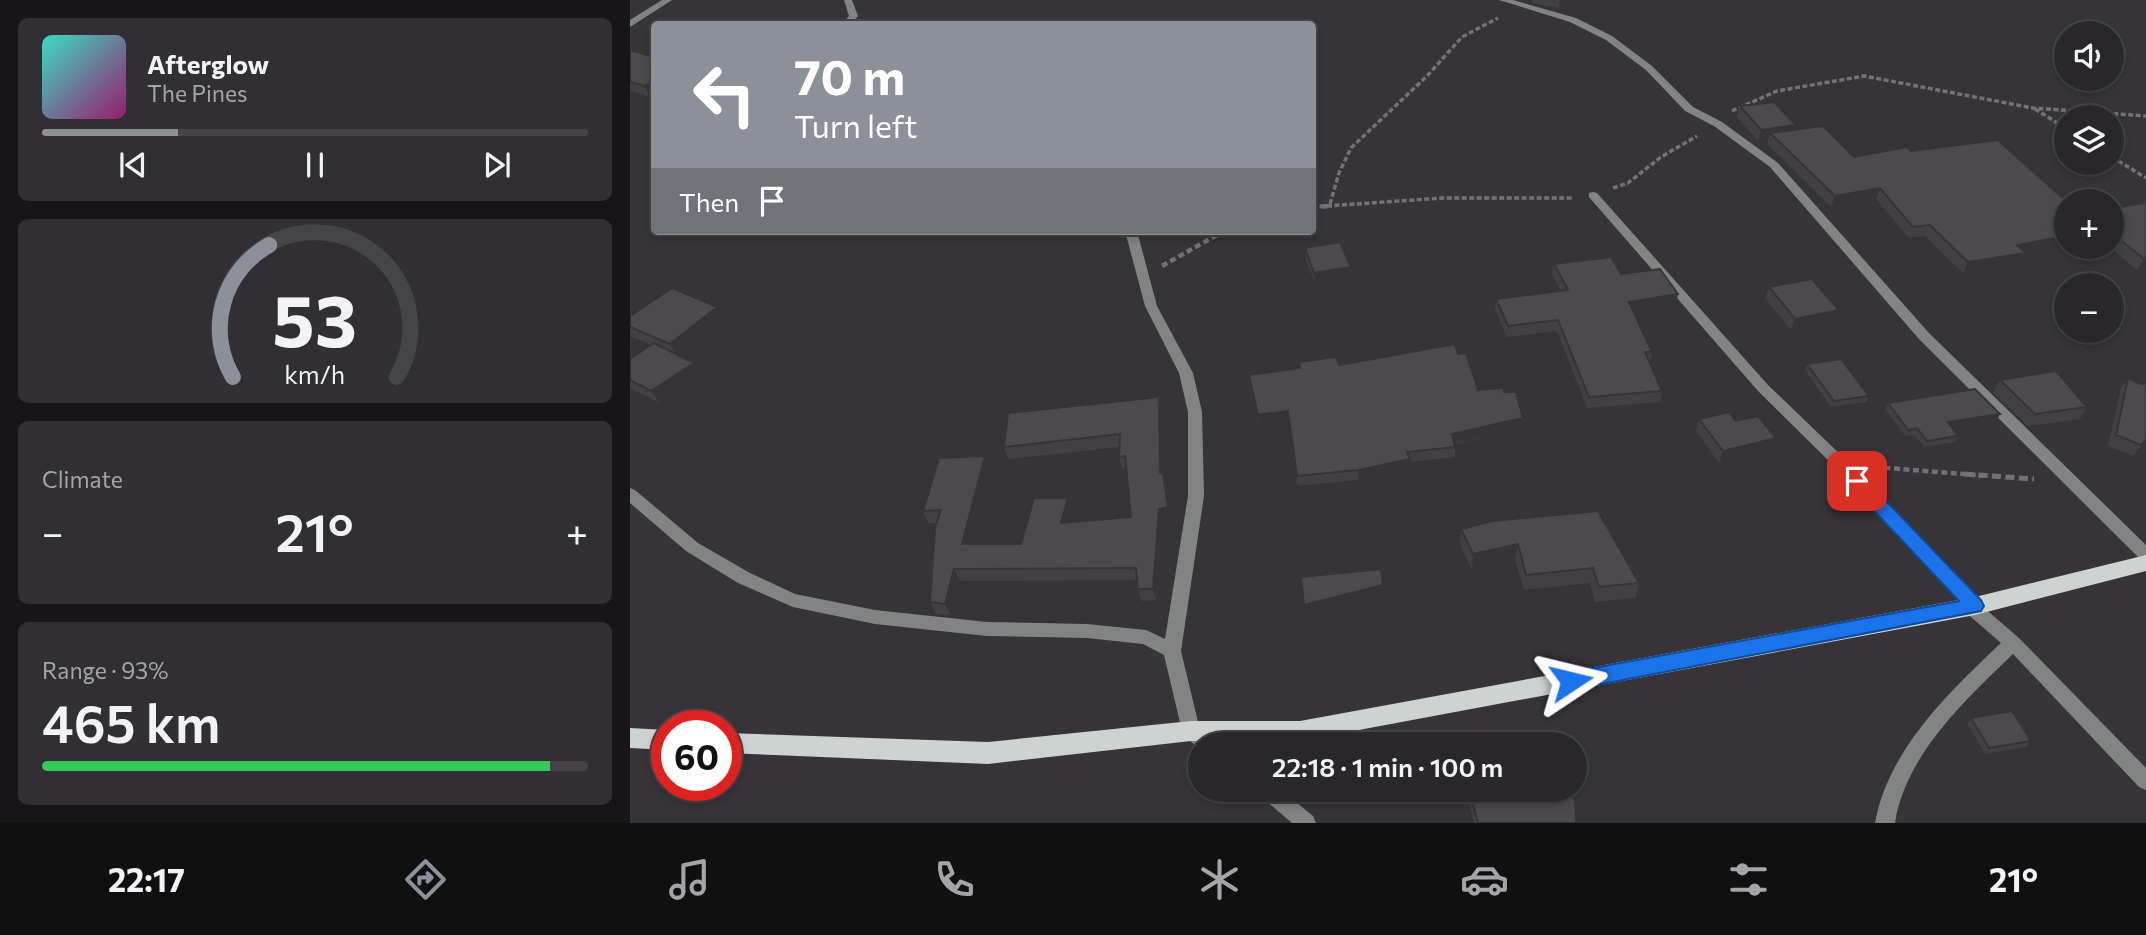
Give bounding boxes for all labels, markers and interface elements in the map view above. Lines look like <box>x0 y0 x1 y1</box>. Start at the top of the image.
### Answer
map controls <box>2054 21 2124 343</box>
button: sound <box>2054 21 2124 91</box>
text: 70 m <box>794 45 905 105</box>
text: Afterglow <box>147 48 269 79</box>
icon: left <box>679 49 770 140</box>
text: The Pines <box>147 79 248 107</box>
text: Turn left <box>794 105 918 145</box>
button: layers <box>2054 105 2124 175</box>
icon: previous <box>114 146 152 184</box>
icon: pause <box>296 146 334 184</box>
icon: next <box>478 146 516 184</box>
icon: arrive <box>753 182 791 220</box>
text: Then <box>679 186 739 217</box>
button: + <box>2054 189 2124 259</box>
text: 53 <box>273 273 357 362</box>
button: − <box>2054 273 2124 343</box>
text: km/h <box>285 359 345 389</box>
pin <box>1827 451 1887 511</box>
icon: arrive <box>1838 462 1876 500</box>
text: Climate <box>42 465 123 493</box>
text: 21° <box>275 499 354 563</box>
text: − <box>42 508 64 555</box>
text: + <box>566 508 588 555</box>
position arrow <box>1534 644 1608 718</box>
text: Range · 93% <box>42 656 168 684</box>
text: 465 km <box>42 690 220 754</box>
speed limit sign: 60 <box>651 710 742 801</box>
text: 22:18 · 1 min · 100 m <box>1272 751 1503 782</box>
icon: directions <box>401 855 450 904</box>
icon: music <box>665 855 714 904</box>
icon: phone <box>930 855 979 904</box>
icon: climate <box>1195 855 1244 904</box>
icon: car <box>1460 855 1509 904</box>
icon: filters <box>1724 855 1773 904</box>
text: 22:17 <box>108 859 185 899</box>
text: 21° <box>1989 859 2038 899</box>

